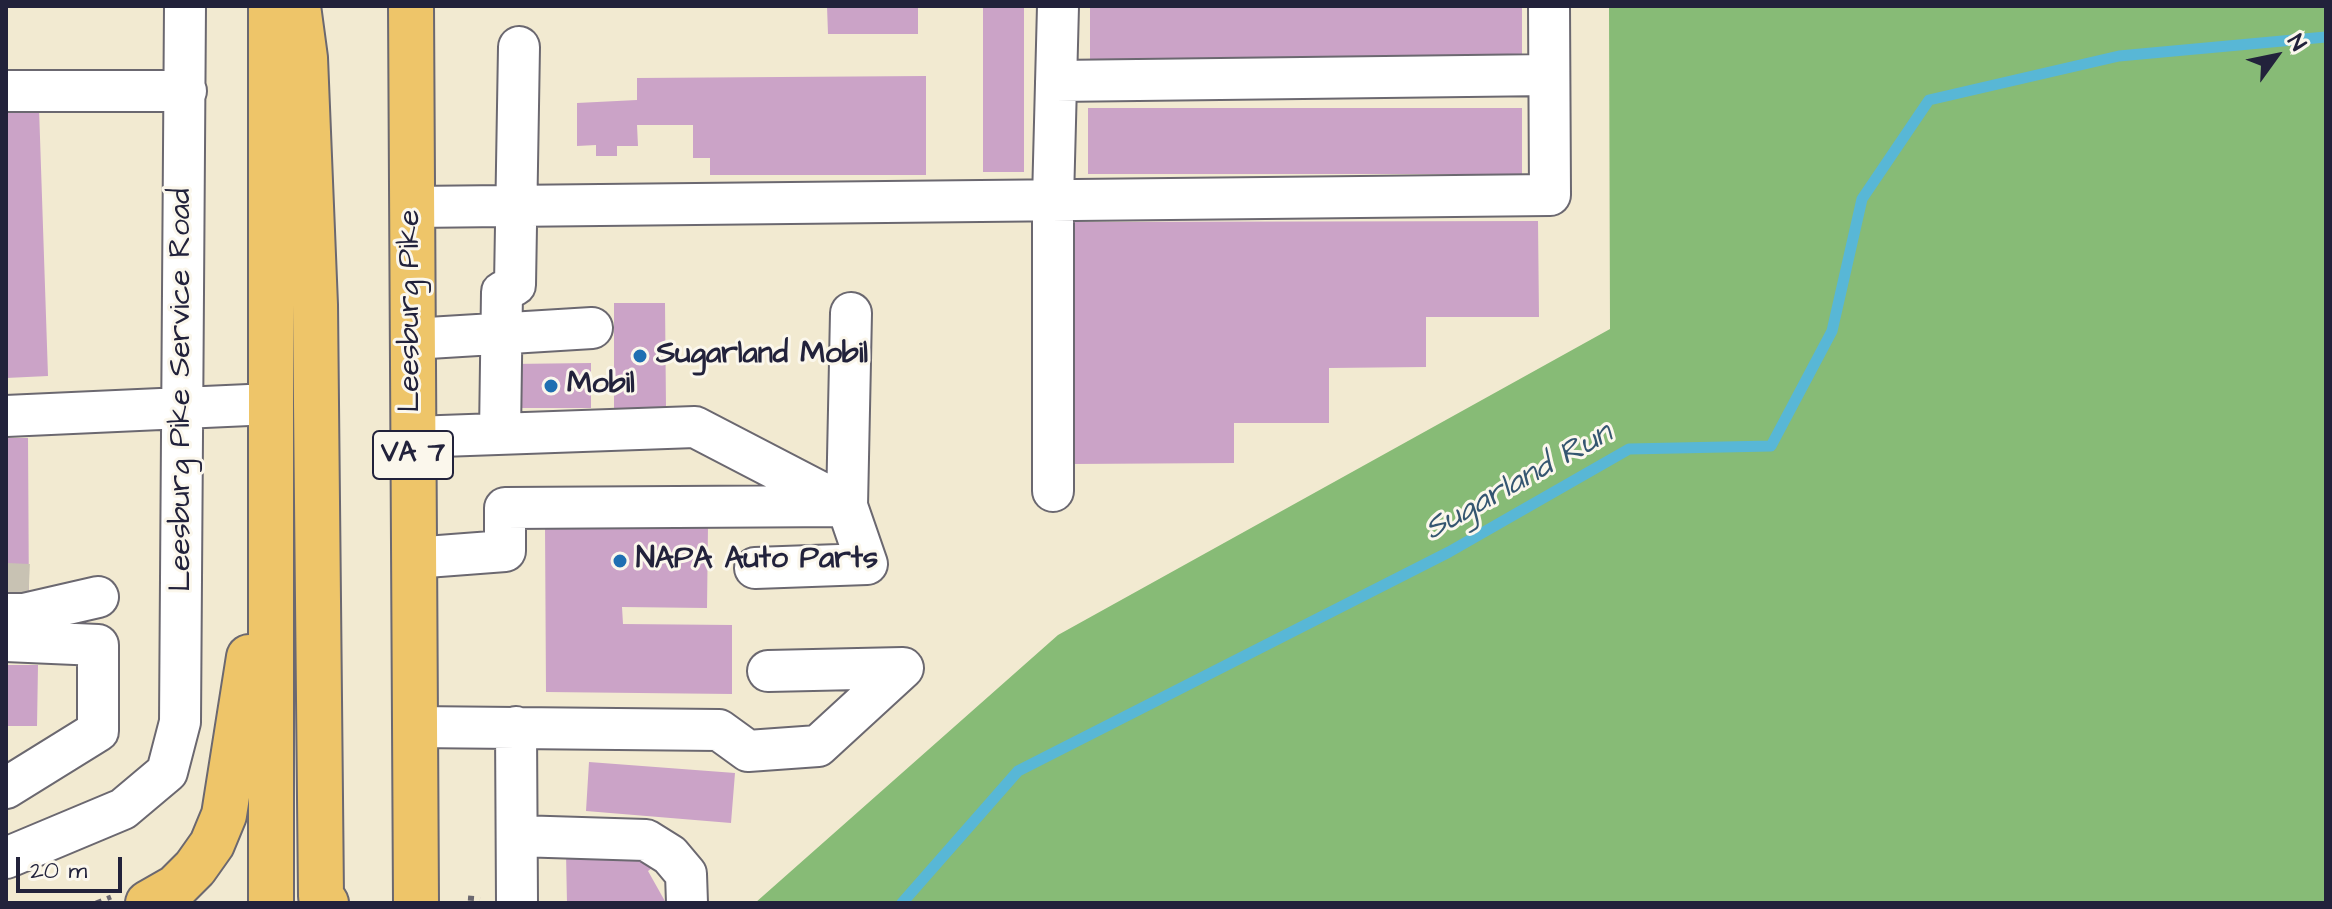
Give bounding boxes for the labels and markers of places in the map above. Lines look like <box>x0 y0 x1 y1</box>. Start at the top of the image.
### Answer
place label: Sugarland Mobil <box>656 338 868 374</box>
marker: Sugarland Mobil <box>631 347 649 365</box>
place label: Mobil <box>567 368 635 404</box>
marker: Mobil <box>542 377 560 395</box>
place label: NAPA Auto Parts <box>636 543 878 579</box>
marker: NAPA Auto Parts <box>611 552 629 570</box>

